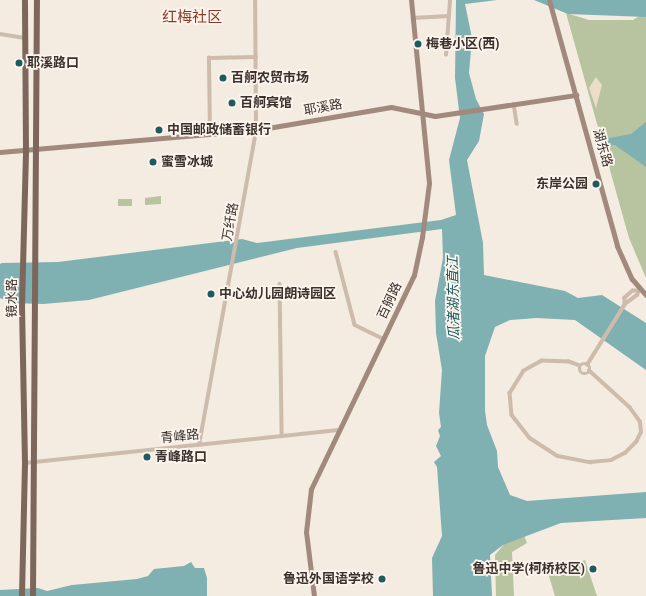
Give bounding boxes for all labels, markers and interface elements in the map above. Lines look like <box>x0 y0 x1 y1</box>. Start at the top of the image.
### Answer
district label: 红梅社区 <box>162 9 222 27</box>
place label: 梅巷小区(西) <box>426 36 499 52</box>
marker: 梅巷小区(西) <box>413 39 423 49</box>
place label: 耶溪路口 <box>27 55 79 71</box>
marker: 耶溪路口 <box>14 58 24 68</box>
place label: 百舸农贸市场 <box>231 70 309 86</box>
marker: 百舸农贸市场 <box>218 73 228 83</box>
place label: 百舸宾馆 <box>240 95 292 111</box>
street label: 耶溪路 <box>302 97 344 119</box>
marker: 百舸宾馆 <box>227 98 237 108</box>
place label: 中国邮政储蓄银行 <box>167 122 271 138</box>
marker: 中国邮政储蓄银行 <box>154 125 164 135</box>
street label: 湖东路 <box>589 127 615 169</box>
place label: 蜜雪冰城 <box>161 154 213 170</box>
marker: 蜜雪冰城 <box>148 157 158 167</box>
place label: 东岸公园 <box>536 176 588 192</box>
marker: 东岸公园 <box>591 179 601 189</box>
street label: 万纤路 <box>220 201 242 243</box>
water label: 瓜渚湖东直江 <box>444 256 462 340</box>
street label: 镜水路 <box>4 279 20 317</box>
street label: 百舸路 <box>375 280 405 322</box>
place label: 中心幼儿园朗诗园区 <box>219 286 336 302</box>
marker: 中心幼儿园朗诗园区 <box>206 289 216 299</box>
street label: 青峰路 <box>160 427 200 447</box>
place label: 青峰路口 <box>155 449 207 465</box>
marker: 青峰路口 <box>142 452 152 462</box>
place label: 鲁迅中学(柯桥校区) <box>473 561 585 577</box>
marker: 鲁迅中学(柯桥校区) <box>588 564 598 574</box>
place label: 鲁迅外国语学校 <box>283 571 374 587</box>
marker: 鲁迅外国语学校 <box>377 574 387 584</box>

